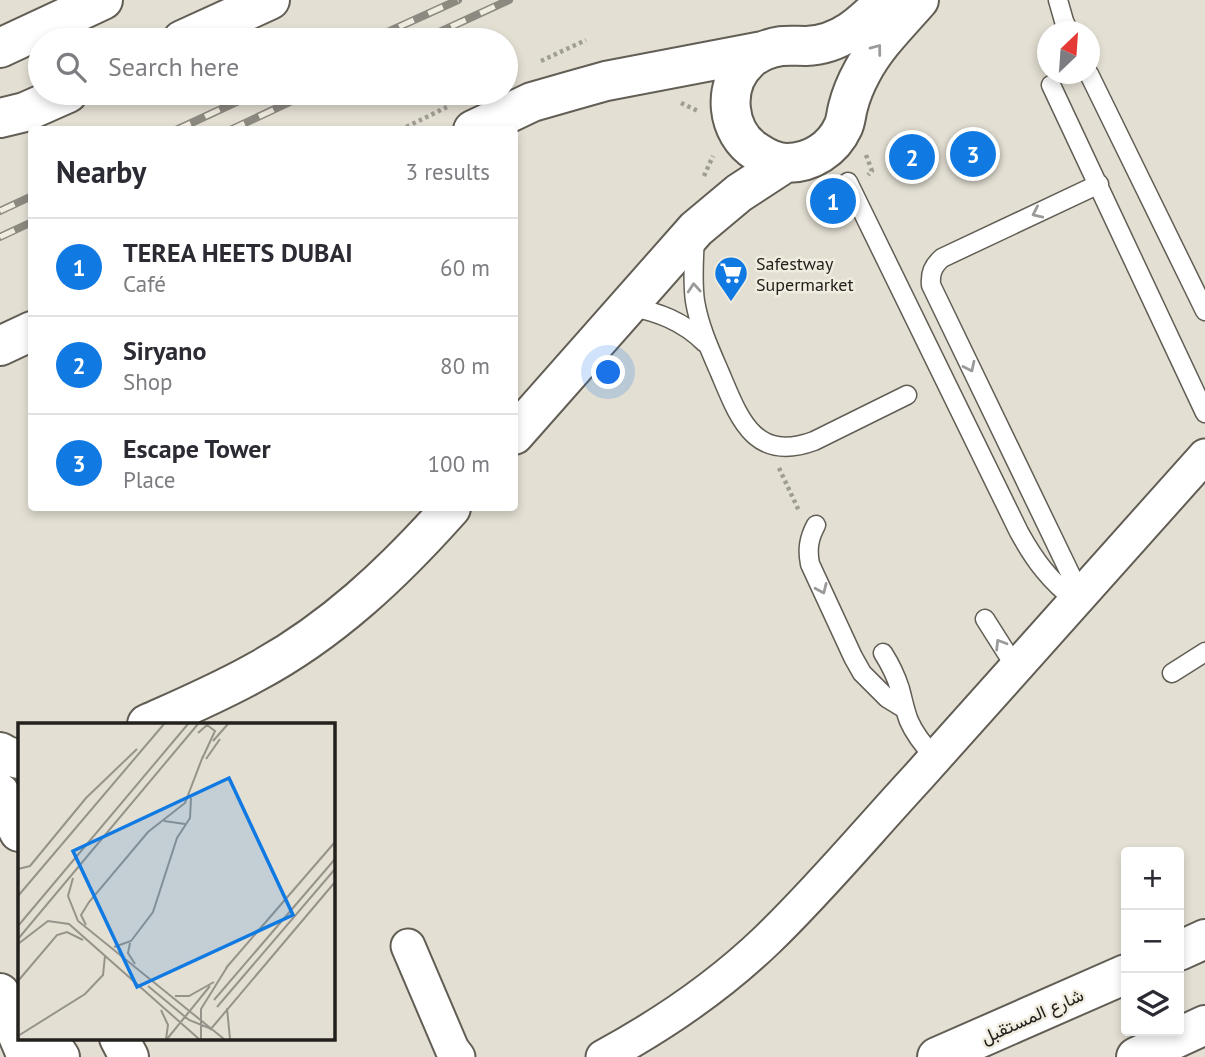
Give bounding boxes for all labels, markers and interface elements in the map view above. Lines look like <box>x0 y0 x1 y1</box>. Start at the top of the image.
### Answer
north arrow <box>1037 21 1100 84</box>
search box <box>28 28 518 105</box>
one-way arrow <box>869 45 881 57</box>
icon: search <box>52 48 90 86</box>
text: Search here <box>108 50 239 83</box>
pin: 3 <box>950 128 996 180</box>
pin: 2 <box>889 131 935 183</box>
text: Nearby <box>56 152 146 191</box>
text: 3 results <box>406 157 490 186</box>
pin: 1 <box>810 175 856 227</box>
one-way arrow <box>1032 205 1044 219</box>
text: TEREA HEETS DUBAI <box>123 236 353 269</box>
place label: Safestway Supermarket <box>756 252 854 296</box>
text: 1 <box>72 253 86 282</box>
text: 60 m <box>440 253 490 282</box>
supermarket icon: Safestway Supermarket <box>712 254 750 303</box>
text: Café <box>123 269 166 298</box>
one-way arrow <box>687 282 702 293</box>
text: Siryano <box>123 334 206 367</box>
text: 2 <box>72 351 86 380</box>
text: 80 m <box>440 351 490 380</box>
your location <box>591 355 625 389</box>
one-way arrow <box>962 360 976 372</box>
text: Shop <box>123 367 173 396</box>
text: Escape Tower <box>123 432 271 465</box>
text: 3 <box>72 449 86 478</box>
text: 100 m <box>428 449 490 478</box>
text: Place <box>123 465 176 494</box>
one-way arrow <box>814 582 828 594</box>
one-way arrow <box>996 638 1009 651</box>
inset map <box>18 723 334 1040</box>
map controls <box>1121 847 1184 1036</box>
button: + <box>1121 847 1184 910</box>
button: − <box>1121 910 1184 973</box>
button: layers <box>1121 973 1184 1036</box>
street label: شارع المستقبل <box>977 983 1087 1050</box>

